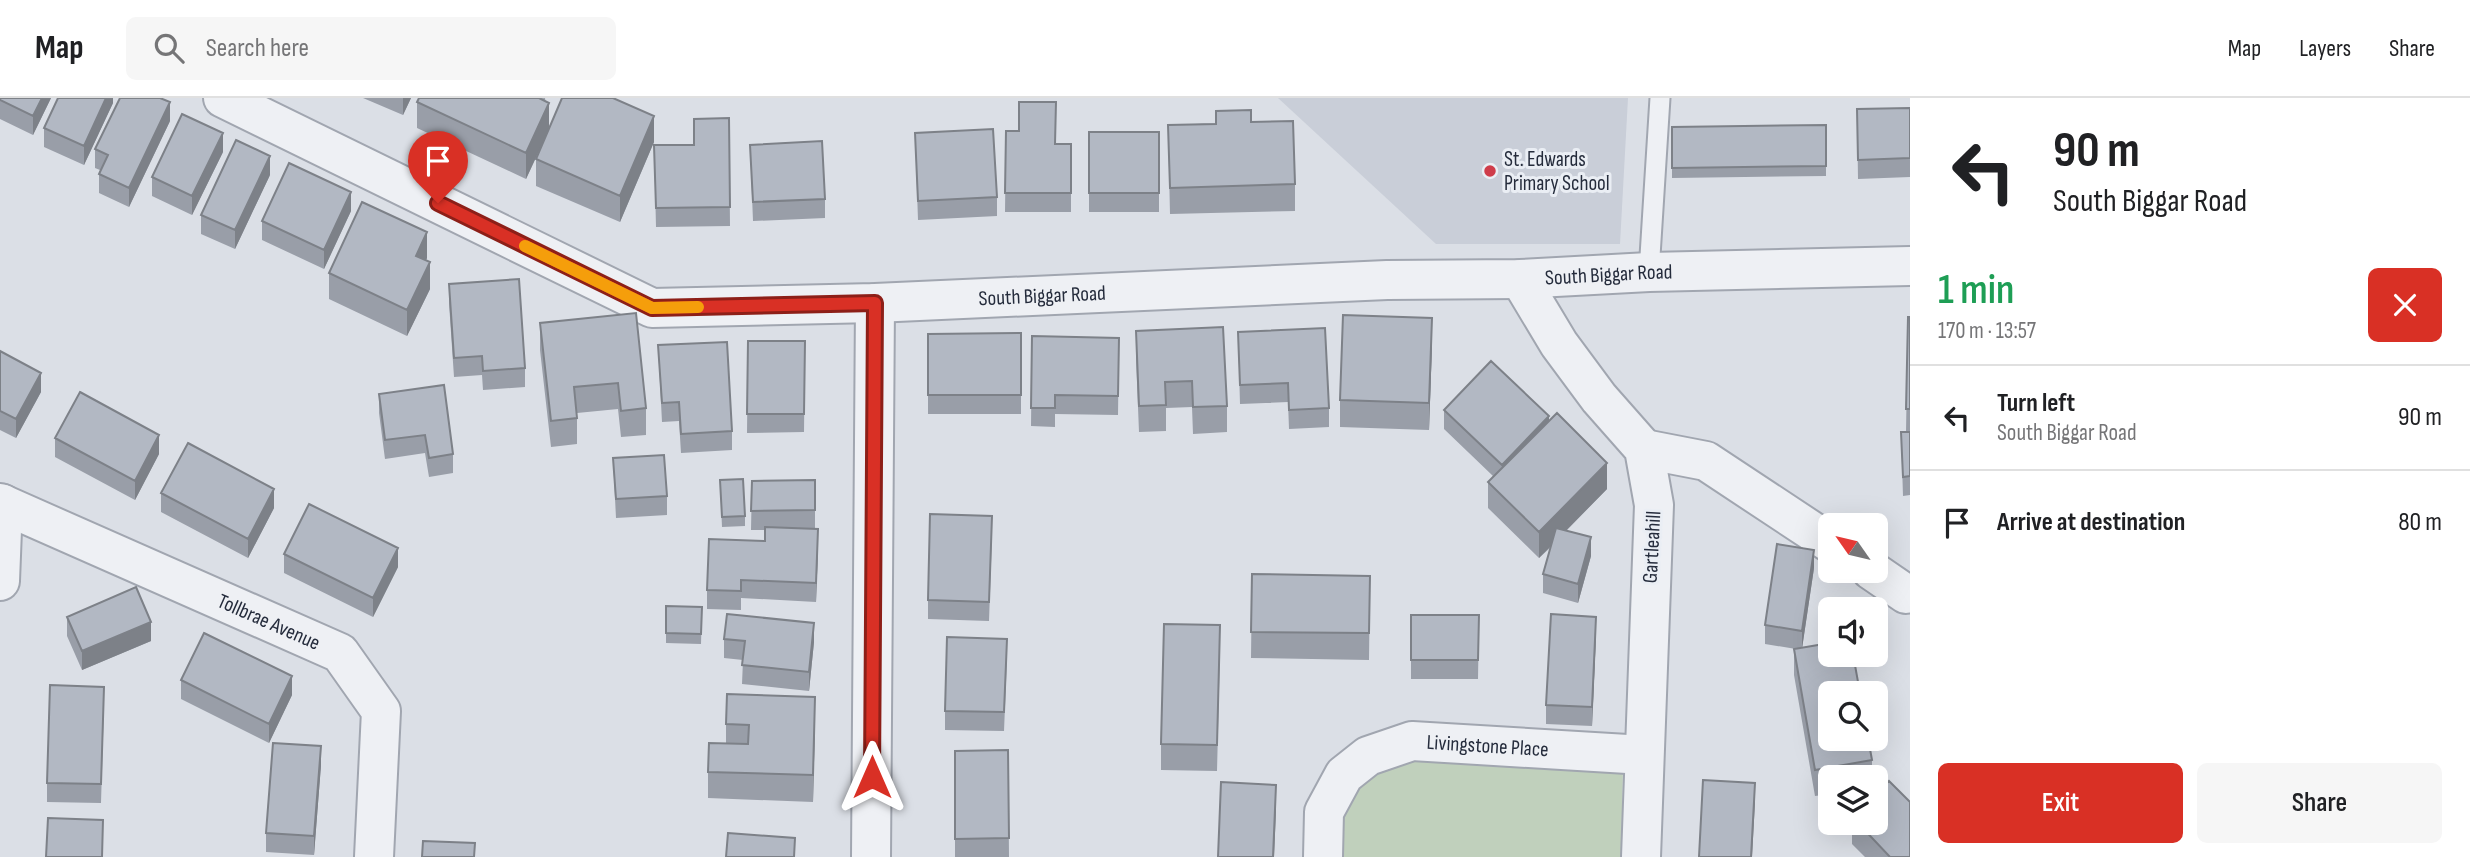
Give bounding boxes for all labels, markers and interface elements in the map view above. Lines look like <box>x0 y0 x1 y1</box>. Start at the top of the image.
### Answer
search box <box>126 17 616 80</box>
text: Map <box>35 28 84 68</box>
icon: search <box>150 29 188 67</box>
text: Search here <box>206 33 309 64</box>
text: Map <box>2228 34 2261 63</box>
text: Layers <box>2299 34 2351 63</box>
text: Share <box>2389 34 2435 63</box>
text: 90 m <box>2053 122 2140 181</box>
icon: left <box>1938 126 2029 217</box>
pin <box>408 131 468 203</box>
icon: arrive <box>419 142 457 180</box>
place label: St. Edwards Primary School <box>1504 147 1610 196</box>
marker: St. Edwards Primary School <box>1482 163 1498 179</box>
text: South Biggar Road <box>2053 182 2247 221</box>
street label: South Biggar Road <box>1544 259 1673 290</box>
text: 1 min <box>1938 265 2014 316</box>
button: close <box>2368 268 2442 342</box>
street label: South Biggar Road <box>978 280 1106 311</box>
text: 170 m · 13:57 <box>1938 317 2036 345</box>
text: Turn left <box>1997 388 2075 419</box>
icon: left <box>1938 399 1976 437</box>
text: 90 m <box>2398 402 2442 433</box>
text: South Biggar Road <box>1997 419 2137 447</box>
icon: arrive <box>1938 504 1976 542</box>
text: Arrive at destination <box>1997 507 2185 538</box>
text: 80 m <box>2398 507 2442 538</box>
street label: Gartleahill <box>1638 510 1666 584</box>
north arrow <box>1818 513 1888 583</box>
map controls <box>1818 513 1888 835</box>
street label: Tollbrae Avenue <box>214 588 324 655</box>
button: sound <box>1818 597 1888 667</box>
button: search <box>1818 681 1888 751</box>
street label: Livingstone Place <box>1426 729 1549 762</box>
position arrow <box>835 740 909 814</box>
button: Exit <box>1938 763 2183 843</box>
button: Share <box>2197 763 2442 843</box>
button: layers <box>1818 765 1888 835</box>

